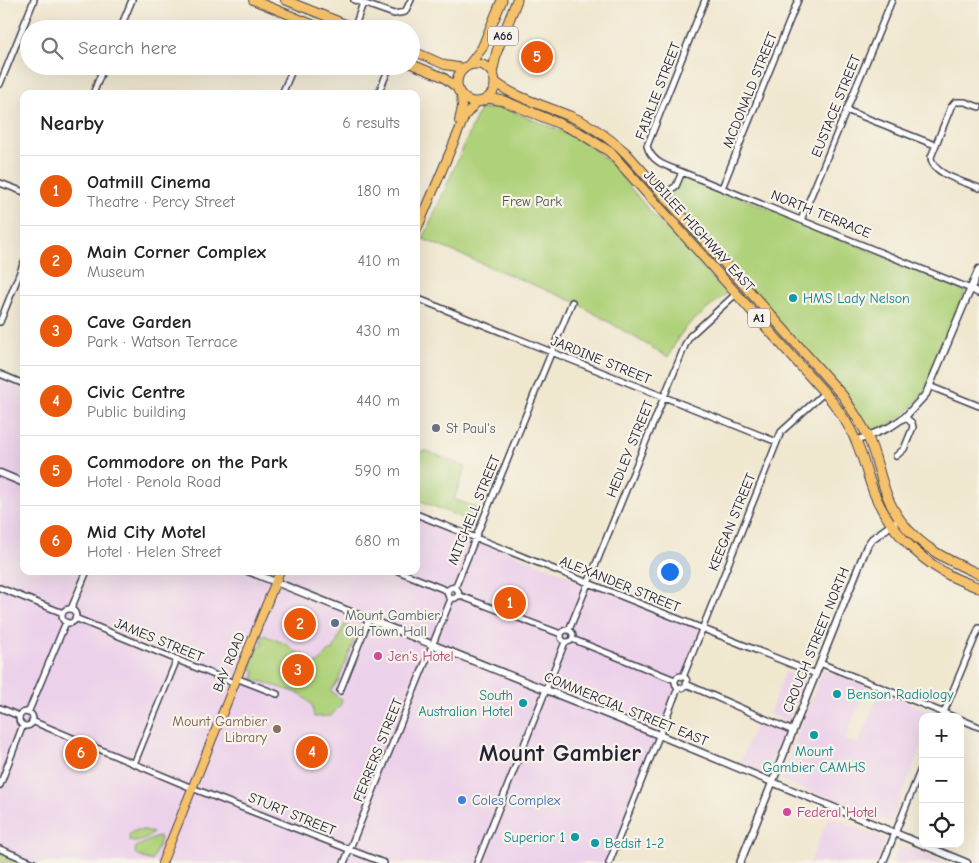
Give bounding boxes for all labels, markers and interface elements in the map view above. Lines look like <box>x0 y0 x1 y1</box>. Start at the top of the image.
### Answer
search box <box>20 20 420 75</box>
road number: A66 <box>488 27 518 46</box>
street label: MCDONALD STREET <box>719 29 781 150</box>
icon: search <box>38 34 66 62</box>
text: Search here <box>78 37 177 59</box>
pin: 5 <box>521 38 553 76</box>
street label: FAIRLIE STREET <box>632 39 685 142</box>
street label: EUSTACE STREET <box>808 51 865 160</box>
text: Nearby <box>40 111 104 135</box>
text: 6 results <box>342 114 400 132</box>
street label: JUBILEE HIGHWAY EAST <box>640 167 758 296</box>
text: Oatmill Cinema <box>87 171 211 193</box>
text: 1 <box>53 182 59 200</box>
text: 180 m <box>357 182 400 200</box>
street label: NORTH TERRACE <box>769 186 873 242</box>
text: Theatre · Percy Street <box>87 193 235 211</box>
park label: Frew Park <box>502 193 562 210</box>
text: Main Corner Complex <box>87 241 266 263</box>
text: 2 <box>52 252 60 270</box>
text: 410 m <box>358 252 400 270</box>
text: Museum <box>87 263 145 281</box>
place label: HMS Lady Nelson <box>803 290 910 307</box>
marker: HMS Lady Nelson <box>787 292 799 304</box>
road number: A1 <box>748 308 770 328</box>
text: Cave Garden <box>87 311 192 333</box>
text: 3 <box>52 322 60 340</box>
text: 430 m <box>356 322 400 340</box>
street label: JARDINE STREET <box>548 332 654 388</box>
text: Park · Watson Terrace <box>87 333 238 351</box>
text: Civic Centre <box>87 381 185 403</box>
text: 4 <box>52 392 60 410</box>
text: 440 m <box>356 392 400 410</box>
street label: HEDLEY STREET <box>603 397 658 500</box>
text: Public building <box>87 403 186 421</box>
place label: St Paul's <box>446 420 496 437</box>
marker: St Paul's <box>430 422 442 434</box>
text: Commodore on the Park <box>87 451 288 473</box>
street label: MITCHELL STREET <box>444 452 504 567</box>
text: 5 <box>52 462 60 480</box>
text: 590 m <box>355 462 400 480</box>
street label: KEEGAN STREET <box>705 470 760 573</box>
text: Hotel · Penola Road <box>87 473 221 491</box>
text: Mid City Motel <box>87 521 206 543</box>
text: 6 <box>52 532 60 550</box>
text: 680 m <box>355 532 400 550</box>
text: Hotel · Helen Street <box>87 543 221 561</box>
street label: ALEXANDER STREET <box>557 552 683 616</box>
your location <box>657 559 683 585</box>
street label: CROUCH STREET NORTH <box>779 565 853 715</box>
pin: 1 <box>494 584 526 622</box>
pin: 2 <box>284 605 316 643</box>
place label: Mount Gambier Old Town Hall <box>345 607 440 640</box>
street label: JAMES STREET <box>112 614 207 666</box>
marker: Mount Gambier Old Town Hall <box>329 617 341 629</box>
street label: BAY ROAD <box>209 629 249 695</box>
place label: Jen's Hotel <box>388 648 453 665</box>
marker: Jen's Hotel <box>372 650 384 662</box>
pin: 3 <box>282 651 314 689</box>
street label: COMMERCIAL STREET EAST <box>541 668 711 750</box>
place label: Benson Radiology <box>847 686 954 703</box>
place label: South Australian Hotel <box>418 687 513 720</box>
marker: Benson Radiology <box>831 688 843 700</box>
street label: FERRERS STREET <box>350 695 407 804</box>
marker: South Australian Hotel <box>517 697 529 709</box>
place label: Mount Gambier Library <box>172 713 268 746</box>
map controls <box>919 713 964 848</box>
button: + <box>919 713 964 758</box>
marker: Mount Gambier Library <box>271 723 283 735</box>
marker: Mount Gambier CAMHS <box>808 729 820 741</box>
pin: 4 <box>296 733 328 771</box>
pin: 6 <box>65 734 97 772</box>
district label: Mount Gambier <box>479 739 641 767</box>
place label: Mount Gambier CAMHS <box>762 743 866 776</box>
button: − <box>919 758 964 803</box>
street label: STURT STREET <box>246 789 339 839</box>
place label: Coles Complex <box>472 792 561 809</box>
marker: Coles Complex <box>456 794 468 806</box>
button: locate <box>919 803 964 848</box>
place label: Federal Hotel <box>797 804 877 821</box>
marker: Federal Hotel <box>781 806 793 818</box>
place label: Superior 1 <box>504 829 565 846</box>
marker: Superior 1 <box>569 831 581 843</box>
place label: Bedsit 1-2 <box>605 835 664 852</box>
marker: Bedsit 1-2 <box>589 837 601 849</box>

